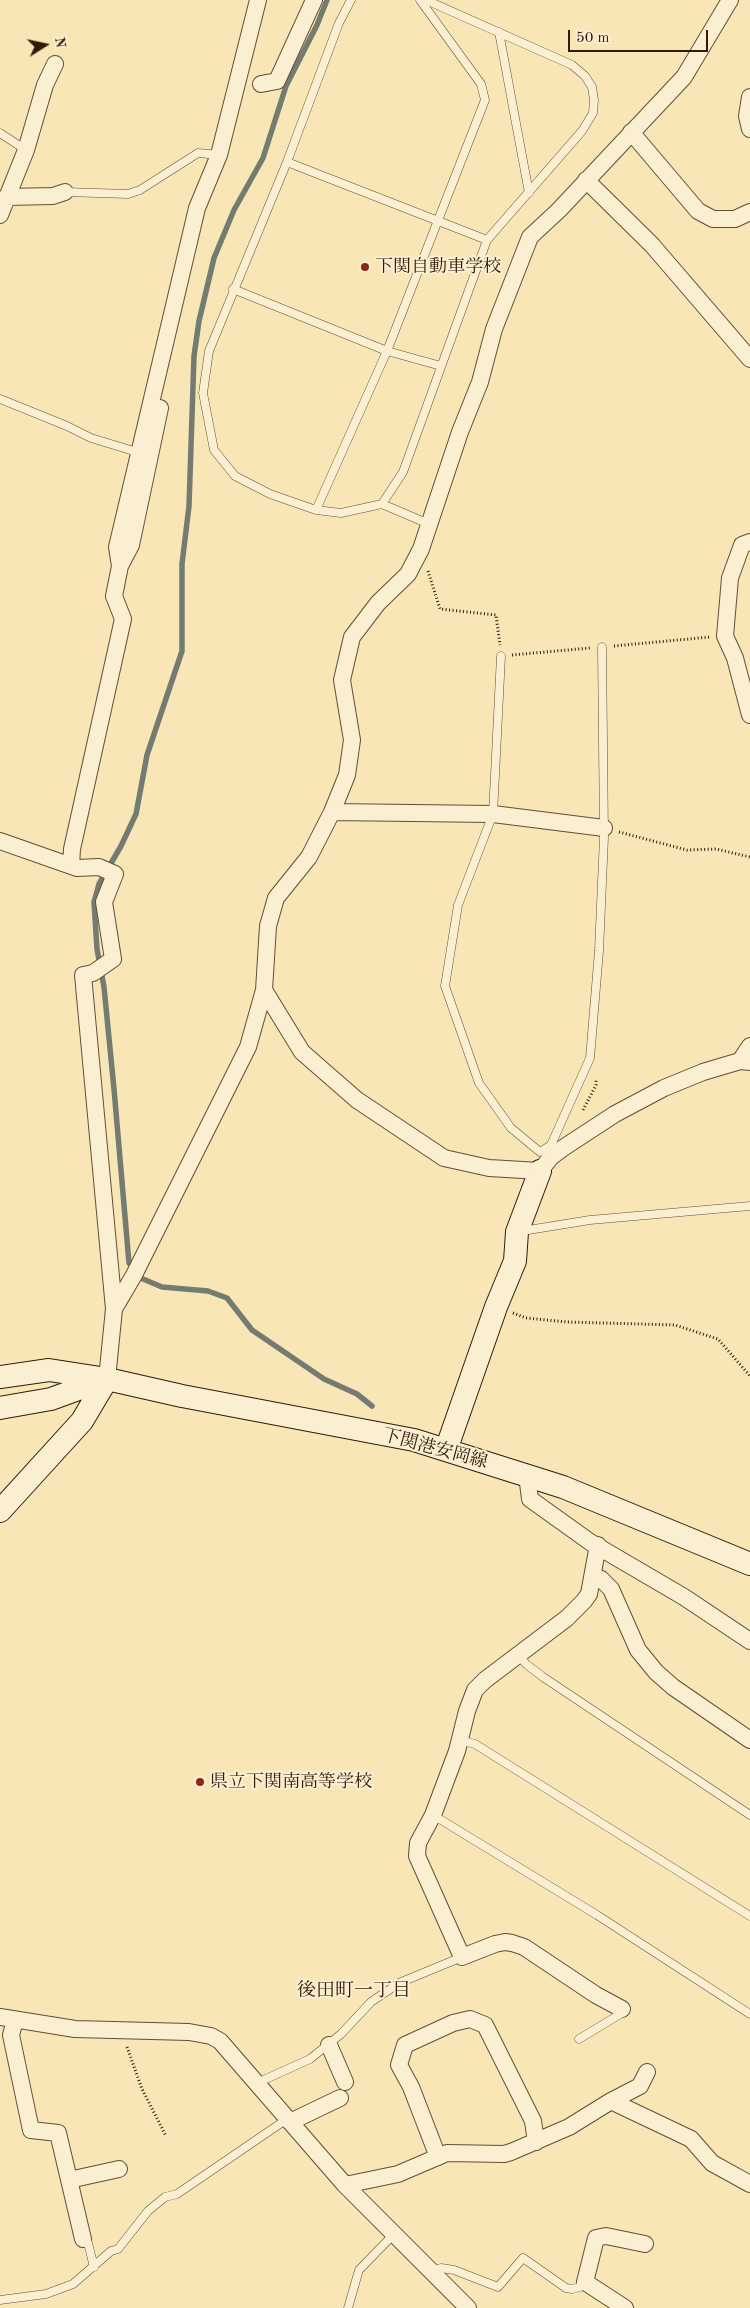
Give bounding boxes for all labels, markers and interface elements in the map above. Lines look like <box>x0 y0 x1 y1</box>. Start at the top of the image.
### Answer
north arrow <box>20 20 70 70</box>
scale bar <box>570 20 710 52</box>
text: 50 m <box>576 31 610 46</box>
text: N <box>52 36 68 49</box>
place label: 下関自動車学校 <box>375 256 501 278</box>
marker: 下関自動車学校 <box>359 261 371 273</box>
street label: 下関港安岡線 <box>380 1425 490 1473</box>
place label: 県立下関南高等学校 <box>210 1771 372 1793</box>
marker: 県立下関南高等学校 <box>194 1776 206 1788</box>
district label: 後田町一丁目 <box>297 1980 411 2002</box>

